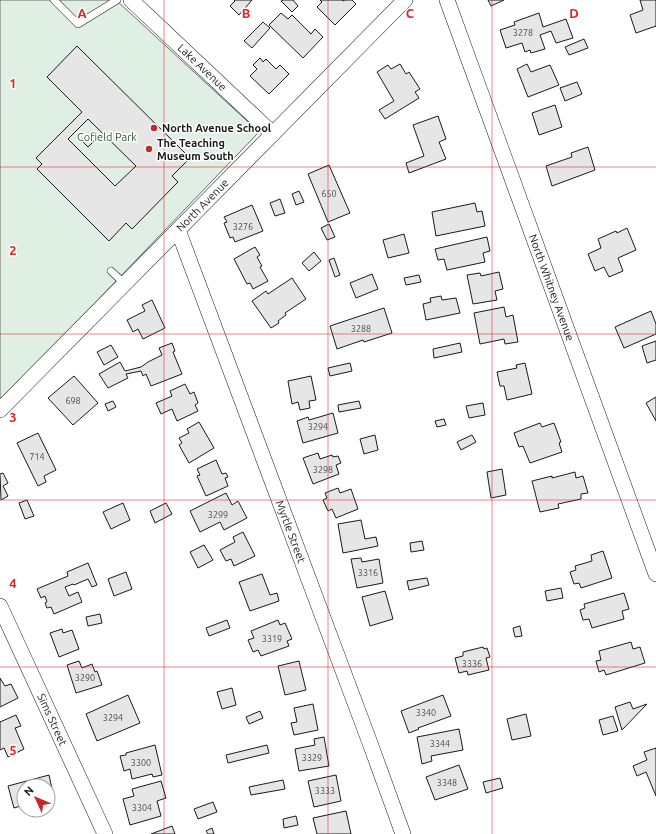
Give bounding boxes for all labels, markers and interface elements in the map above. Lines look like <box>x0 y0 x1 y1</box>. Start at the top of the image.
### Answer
text: A <box>77 6 87 20</box>
text: B <box>242 6 251 20</box>
text: C <box>406 6 415 20</box>
text: D <box>569 6 579 20</box>
house number: 3278 <box>513 28 533 38</box>
street label: Lake Avenue <box>175 41 229 93</box>
text: 1 <box>9 76 17 90</box>
place label: North Avenue School <box>162 122 272 134</box>
marker: North Avenue School <box>149 123 159 133</box>
park label: Cofield Park <box>77 131 137 143</box>
place label: The Teaching Museum South <box>157 137 234 162</box>
marker: The Teaching Museum South <box>144 144 154 154</box>
street label: North Avenue <box>174 176 231 234</box>
house number: 650 <box>321 189 337 199</box>
house number: 3276 <box>233 222 253 232</box>
street label: North Whitney Avenue <box>527 233 577 342</box>
text: 2 <box>9 243 17 257</box>
house number: 3288 <box>351 324 371 334</box>
house number: 698 <box>65 396 81 406</box>
text: 3 <box>9 410 17 424</box>
house number: 3294 <box>308 422 328 432</box>
house number: 714 <box>29 452 45 462</box>
house number: 3298 <box>313 465 333 475</box>
street label: Myrtle Street <box>274 499 308 565</box>
house number: 3299 <box>208 510 228 520</box>
house number: 3316 <box>358 568 378 578</box>
text: 4 <box>9 576 17 590</box>
house number: 3319 <box>262 634 282 644</box>
house number: 3336 <box>462 659 482 669</box>
house number: 3290 <box>75 673 95 683</box>
street label: Sims Street <box>35 692 70 748</box>
house number: 3340 <box>416 708 436 718</box>
house number: 3294 <box>103 713 123 723</box>
house number: 3344 <box>430 739 450 749</box>
text: 5 <box>9 743 17 757</box>
house number: 3329 <box>302 753 322 763</box>
house number: 3300 <box>131 758 151 768</box>
north arrow <box>16 778 56 818</box>
house number: 3348 <box>437 778 457 788</box>
text: N <box>22 784 36 798</box>
house number: 3333 <box>315 786 335 796</box>
house number: 3304 <box>132 803 152 813</box>

